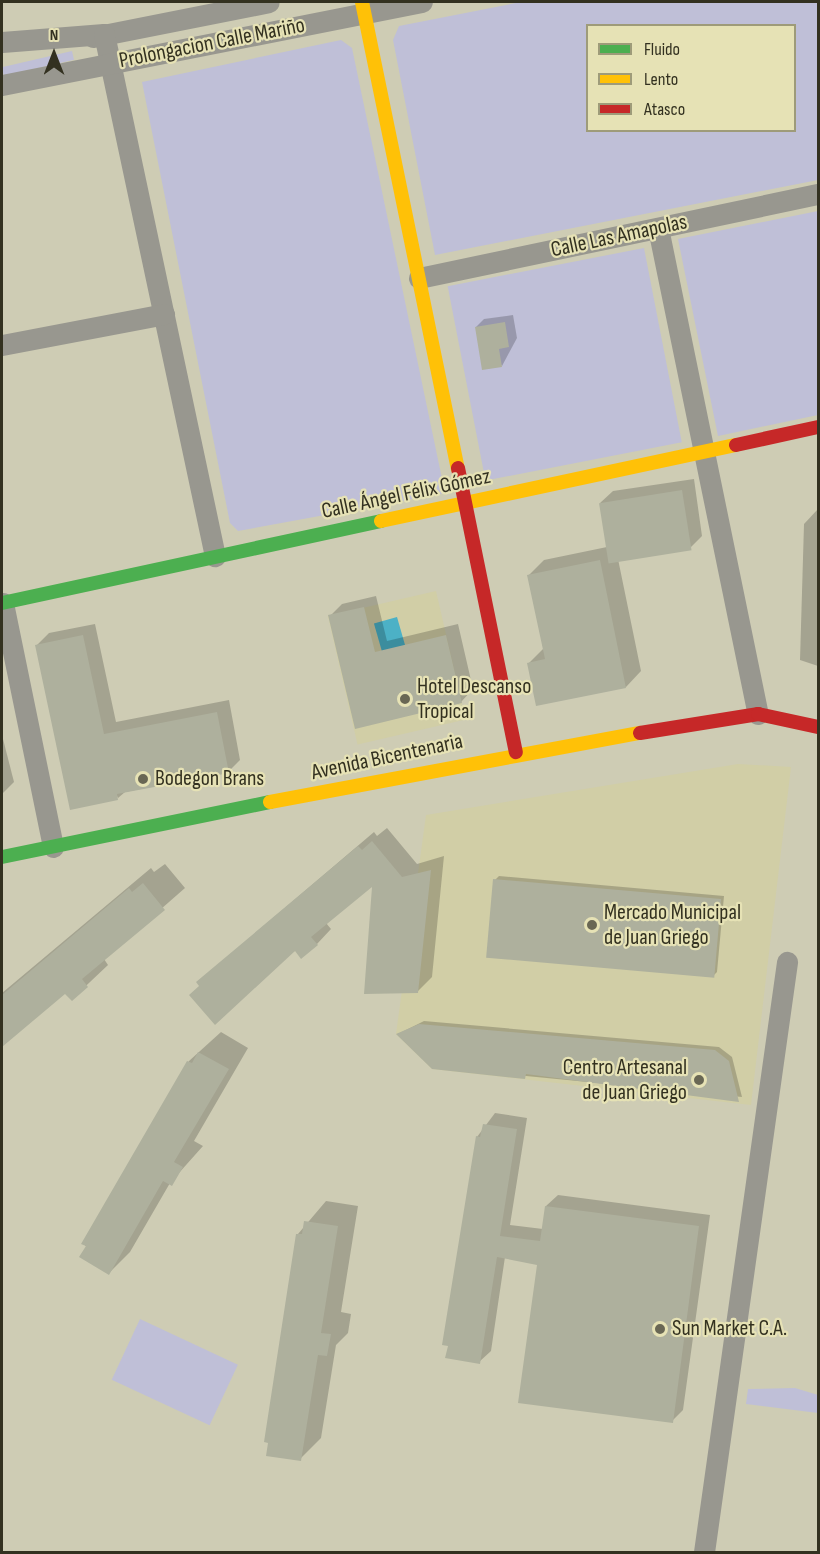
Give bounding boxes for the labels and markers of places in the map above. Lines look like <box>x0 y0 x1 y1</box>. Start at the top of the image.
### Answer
place label: Hotel Descanso Tropical <box>417 673 531 724</box>
marker: Hotel Descanso Tropical <box>398 692 412 706</box>
place label: Bodegon Brans <box>155 766 264 792</box>
marker: Bodegon Brans <box>136 772 150 786</box>
place label: Mercado Municipal de Juan Griego <box>604 899 741 950</box>
marker: Mercado Municipal de Juan Griego <box>585 918 599 932</box>
place label: Centro Artesanal de Juan Griego <box>563 1054 687 1106</box>
marker: Centro Artesanal de Juan Griego <box>692 1073 706 1087</box>
place label: Sun Market C.A. <box>672 1316 787 1342</box>
marker: Sun Market C.A. <box>653 1322 667 1336</box>

